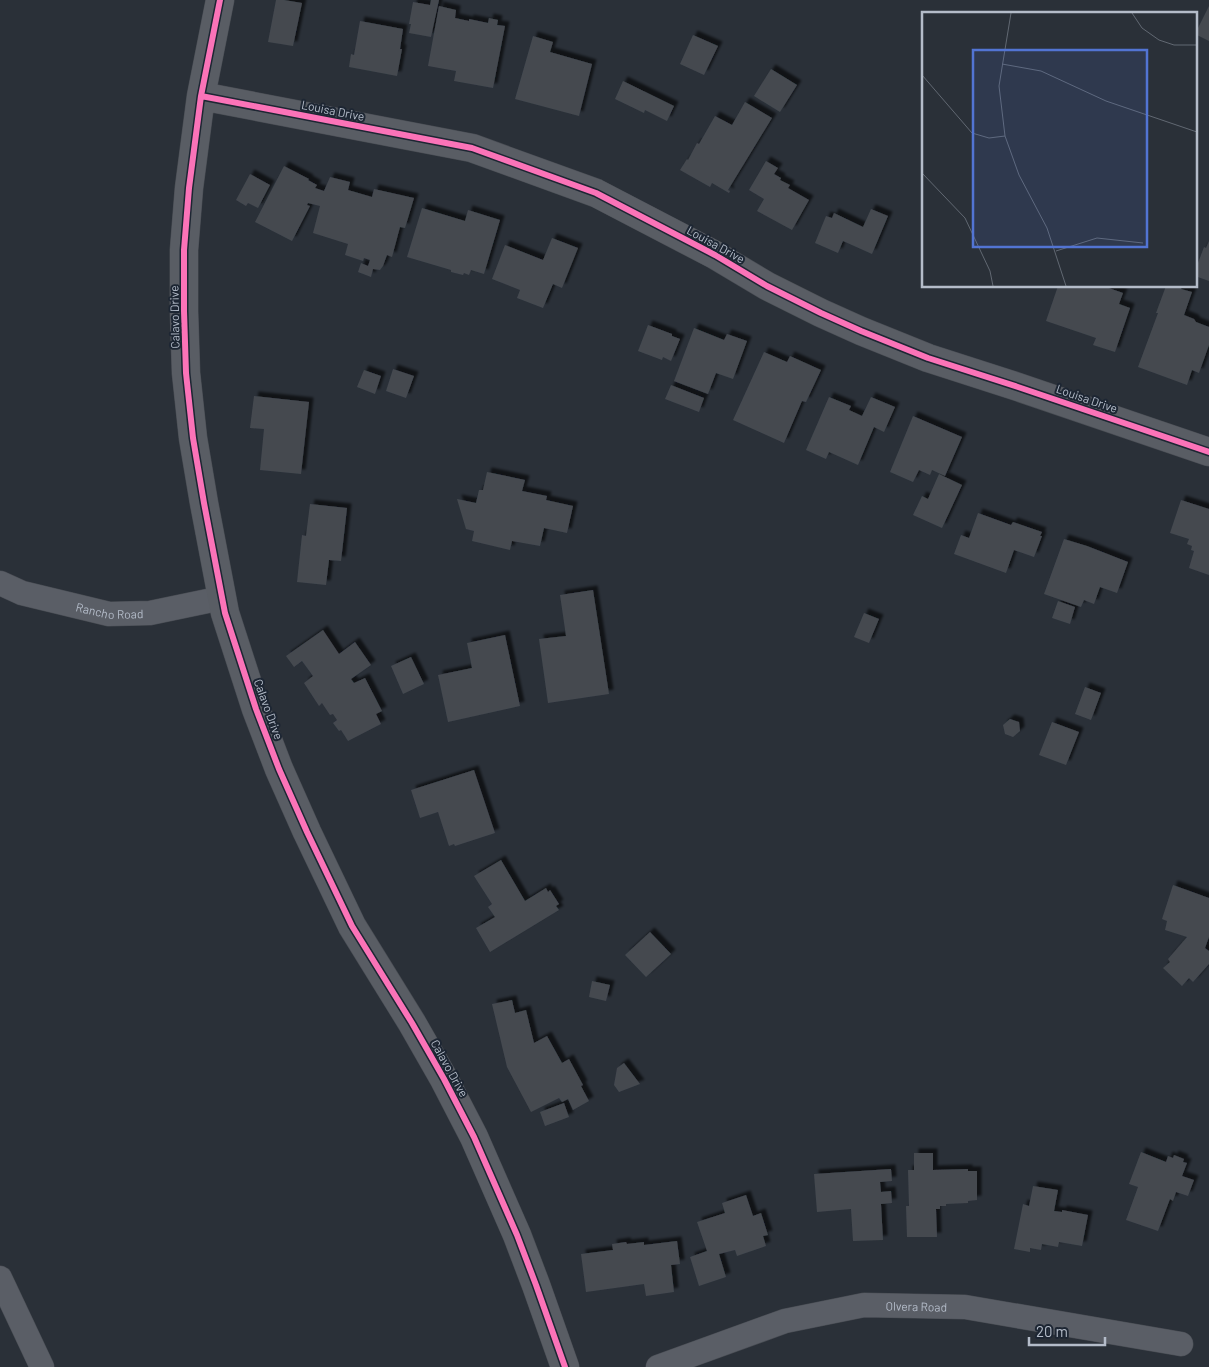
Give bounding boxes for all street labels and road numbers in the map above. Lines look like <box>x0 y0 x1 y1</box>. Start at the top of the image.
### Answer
street label: Louisa Drive <box>300 97 366 123</box>
street label: Louisa Drive <box>685 222 747 266</box>
street label: Calavo Drive <box>166 285 182 349</box>
street label: Louisa Drive <box>1055 381 1119 415</box>
street label: Rancho Road <box>75 599 144 621</box>
street label: Calavo Drive <box>252 677 286 741</box>
street label: Calavo Drive <box>429 1037 471 1099</box>
street label: Olvera Road <box>885 1298 947 1314</box>

